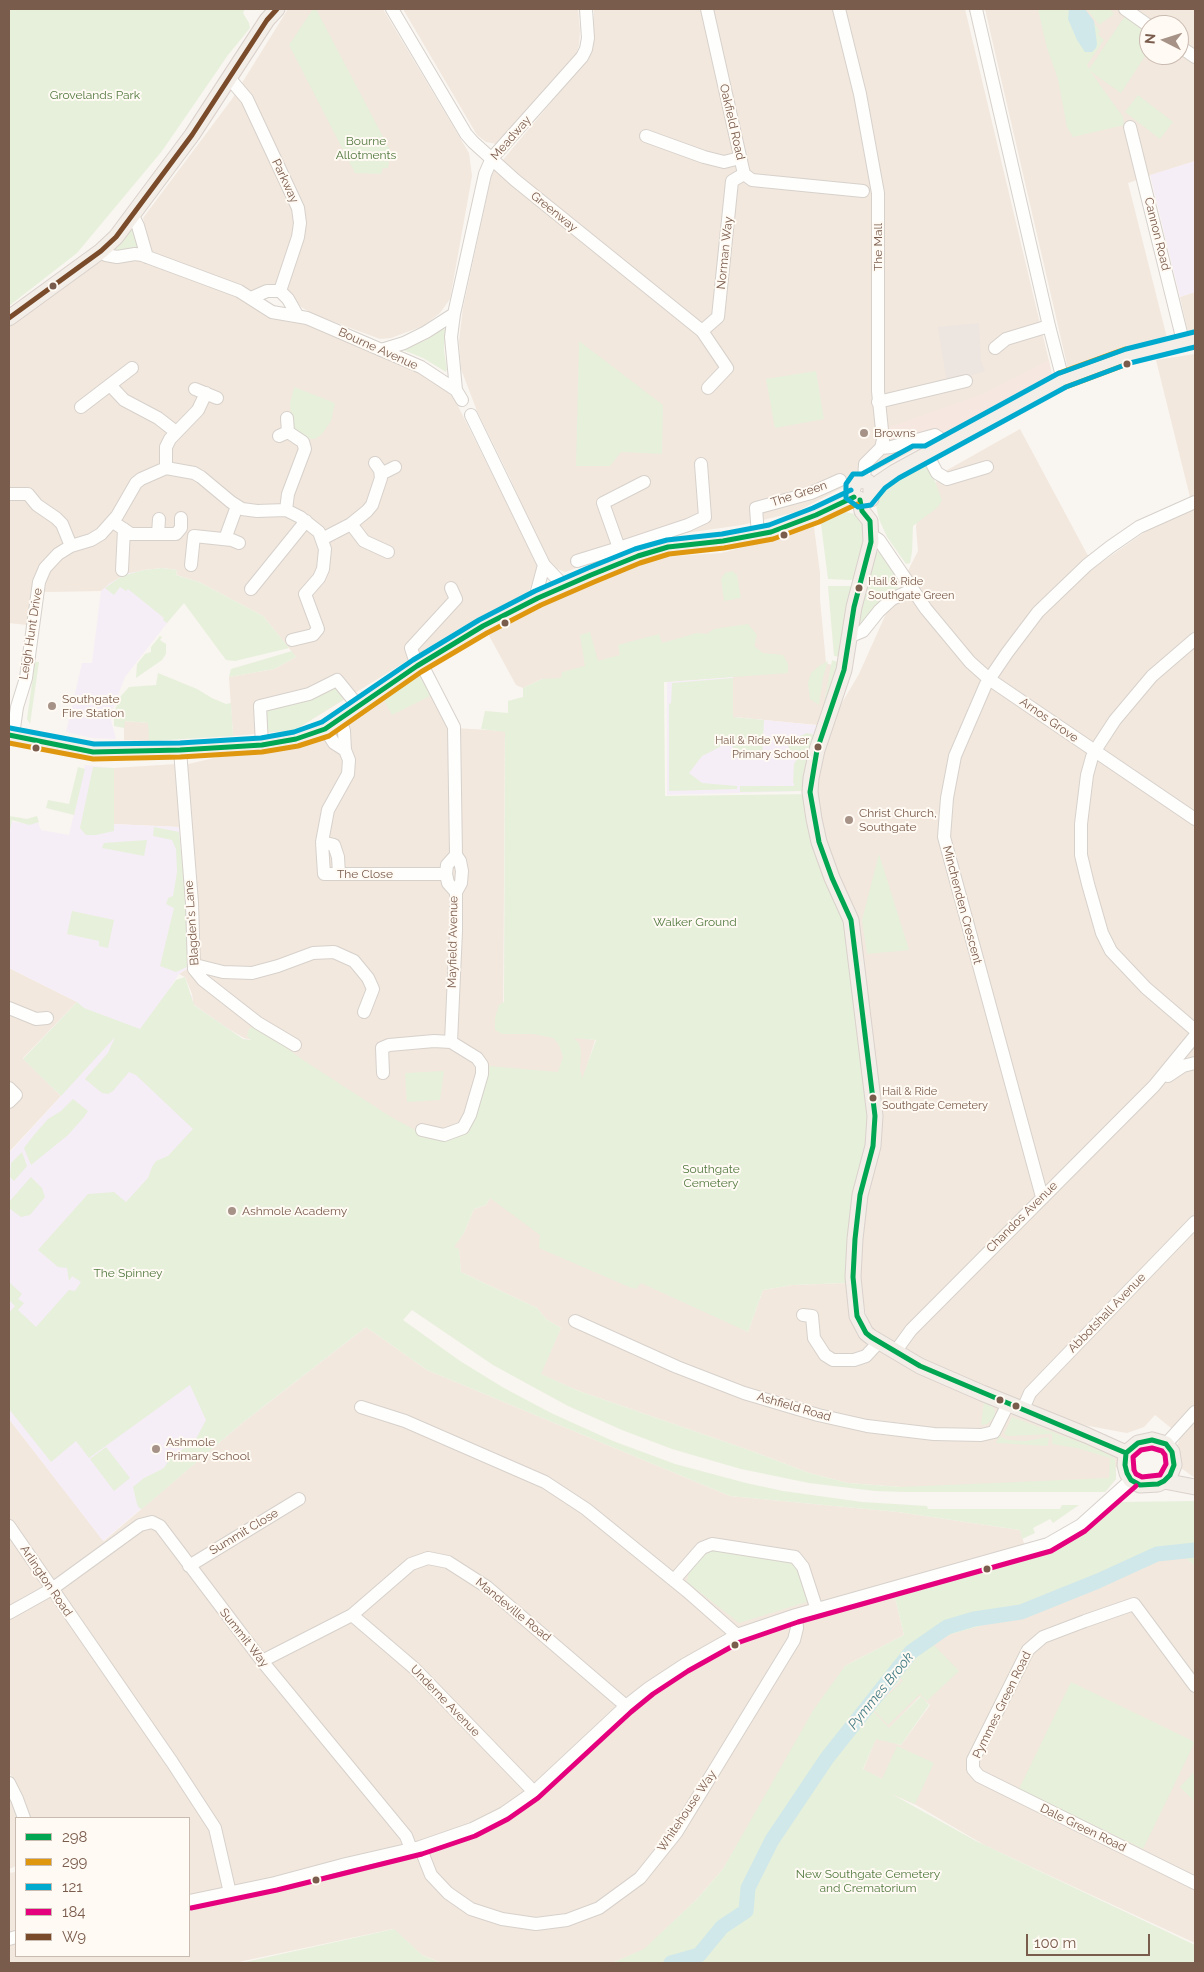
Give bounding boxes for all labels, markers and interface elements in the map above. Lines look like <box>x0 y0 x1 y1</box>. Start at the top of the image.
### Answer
north arrow <box>1139 15 1189 65</box>
text: N <box>1142 33 1158 45</box>
street label: Oakfield Road <box>716 83 748 161</box>
park label: Grovelands Park <box>50 88 140 102</box>
street label: Meadway <box>488 113 534 163</box>
park label: Bourne Allotments <box>336 134 396 162</box>
street label: Parkway <box>269 157 301 205</box>
street label: Greenway <box>528 189 580 235</box>
street label: Cannon Road <box>1141 196 1173 272</box>
street label: Norman Way <box>714 216 736 290</box>
street label: The Mall <box>871 223 885 271</box>
unlabelled marker <box>48 281 58 291</box>
street label: Bourne Avenue <box>336 325 420 373</box>
unlabelled marker <box>1122 359 1132 369</box>
place label: Browns <box>874 426 915 440</box>
marker: Browns <box>858 427 870 439</box>
street label: The Green <box>769 478 829 510</box>
unlabelled marker <box>779 530 789 540</box>
place label: Hail & Ride Southgate Green <box>868 575 954 601</box>
marker: Hail & Ride Southgate Green <box>854 583 864 593</box>
street label: Leigh Hunt Drive <box>17 587 45 681</box>
unlabelled marker <box>500 618 510 628</box>
place label: Southgate Fire Station <box>62 692 124 720</box>
street label: Arnos Grove <box>1017 695 1081 745</box>
marker: Southgate Fire Station <box>46 700 58 712</box>
place label: Hail & Ride Walker Primary School <box>715 734 809 760</box>
marker: Hail & Ride Walker Primary School <box>813 742 823 752</box>
unlabelled marker <box>31 743 41 753</box>
place label: Christ Church, Southgate <box>859 806 937 834</box>
marker: Christ Church, Southgate <box>843 814 855 826</box>
street label: Minchenden Crescent <box>939 844 985 966</box>
street label: The Close <box>337 867 393 881</box>
street label: Blagden's Lane <box>182 880 202 966</box>
street label: Mayfield Avenue <box>445 896 461 988</box>
park label: Walker Ground <box>653 915 737 929</box>
place label: Hail & Ride Southgate Cemetery <box>882 1085 988 1111</box>
marker: Hail & Ride Southgate Cemetery <box>868 1093 878 1103</box>
park label: Southgate Cemetery <box>682 1162 740 1190</box>
street label: Chandos Avenue <box>984 1179 1060 1255</box>
place label: Ashmole Academy <box>242 1204 347 1218</box>
marker: Ashmole Academy <box>226 1205 238 1217</box>
park label: The Spinney <box>93 1266 163 1280</box>
street label: Abbotshall Avenue <box>1065 1270 1149 1356</box>
street label: Ashfield Road <box>755 1390 833 1424</box>
unlabelled marker <box>995 1395 1005 1405</box>
unlabelled marker <box>1011 1401 1021 1411</box>
place label: Ashmole Primary School <box>166 1435 250 1463</box>
marker: Ashmole Primary School <box>150 1443 162 1455</box>
street label: Summit Close <box>207 1506 281 1558</box>
street label: Arlington Road <box>17 1543 75 1619</box>
unlabelled marker <box>982 1564 992 1574</box>
street label: Mandeville Road <box>472 1575 554 1645</box>
street label: Summit Way <box>216 1606 272 1670</box>
unlabelled marker <box>730 1640 740 1650</box>
water label: Pymmes Brook <box>845 1649 917 1733</box>
street label: Pymmes Green Road <box>970 1649 1034 1761</box>
street label: Underne Avenue <box>407 1662 483 1740</box>
street label: Whitehouse Way <box>654 1768 720 1854</box>
street label: Dale Green Road <box>1038 1801 1128 1855</box>
legend <box>15 1817 190 1957</box>
text: 298 <box>62 1828 88 1846</box>
text: 299 <box>62 1853 87 1871</box>
park label: New Southgate Cemetery and Crematorium <box>796 1867 940 1895</box>
unlabelled marker <box>311 1875 321 1885</box>
text: 121 <box>62 1878 83 1896</box>
text: 184 <box>62 1903 86 1921</box>
scale bar <box>1029 1924 1153 1956</box>
text: W9 <box>62 1928 86 1946</box>
text: 100 m <box>1034 1934 1076 1952</box>

